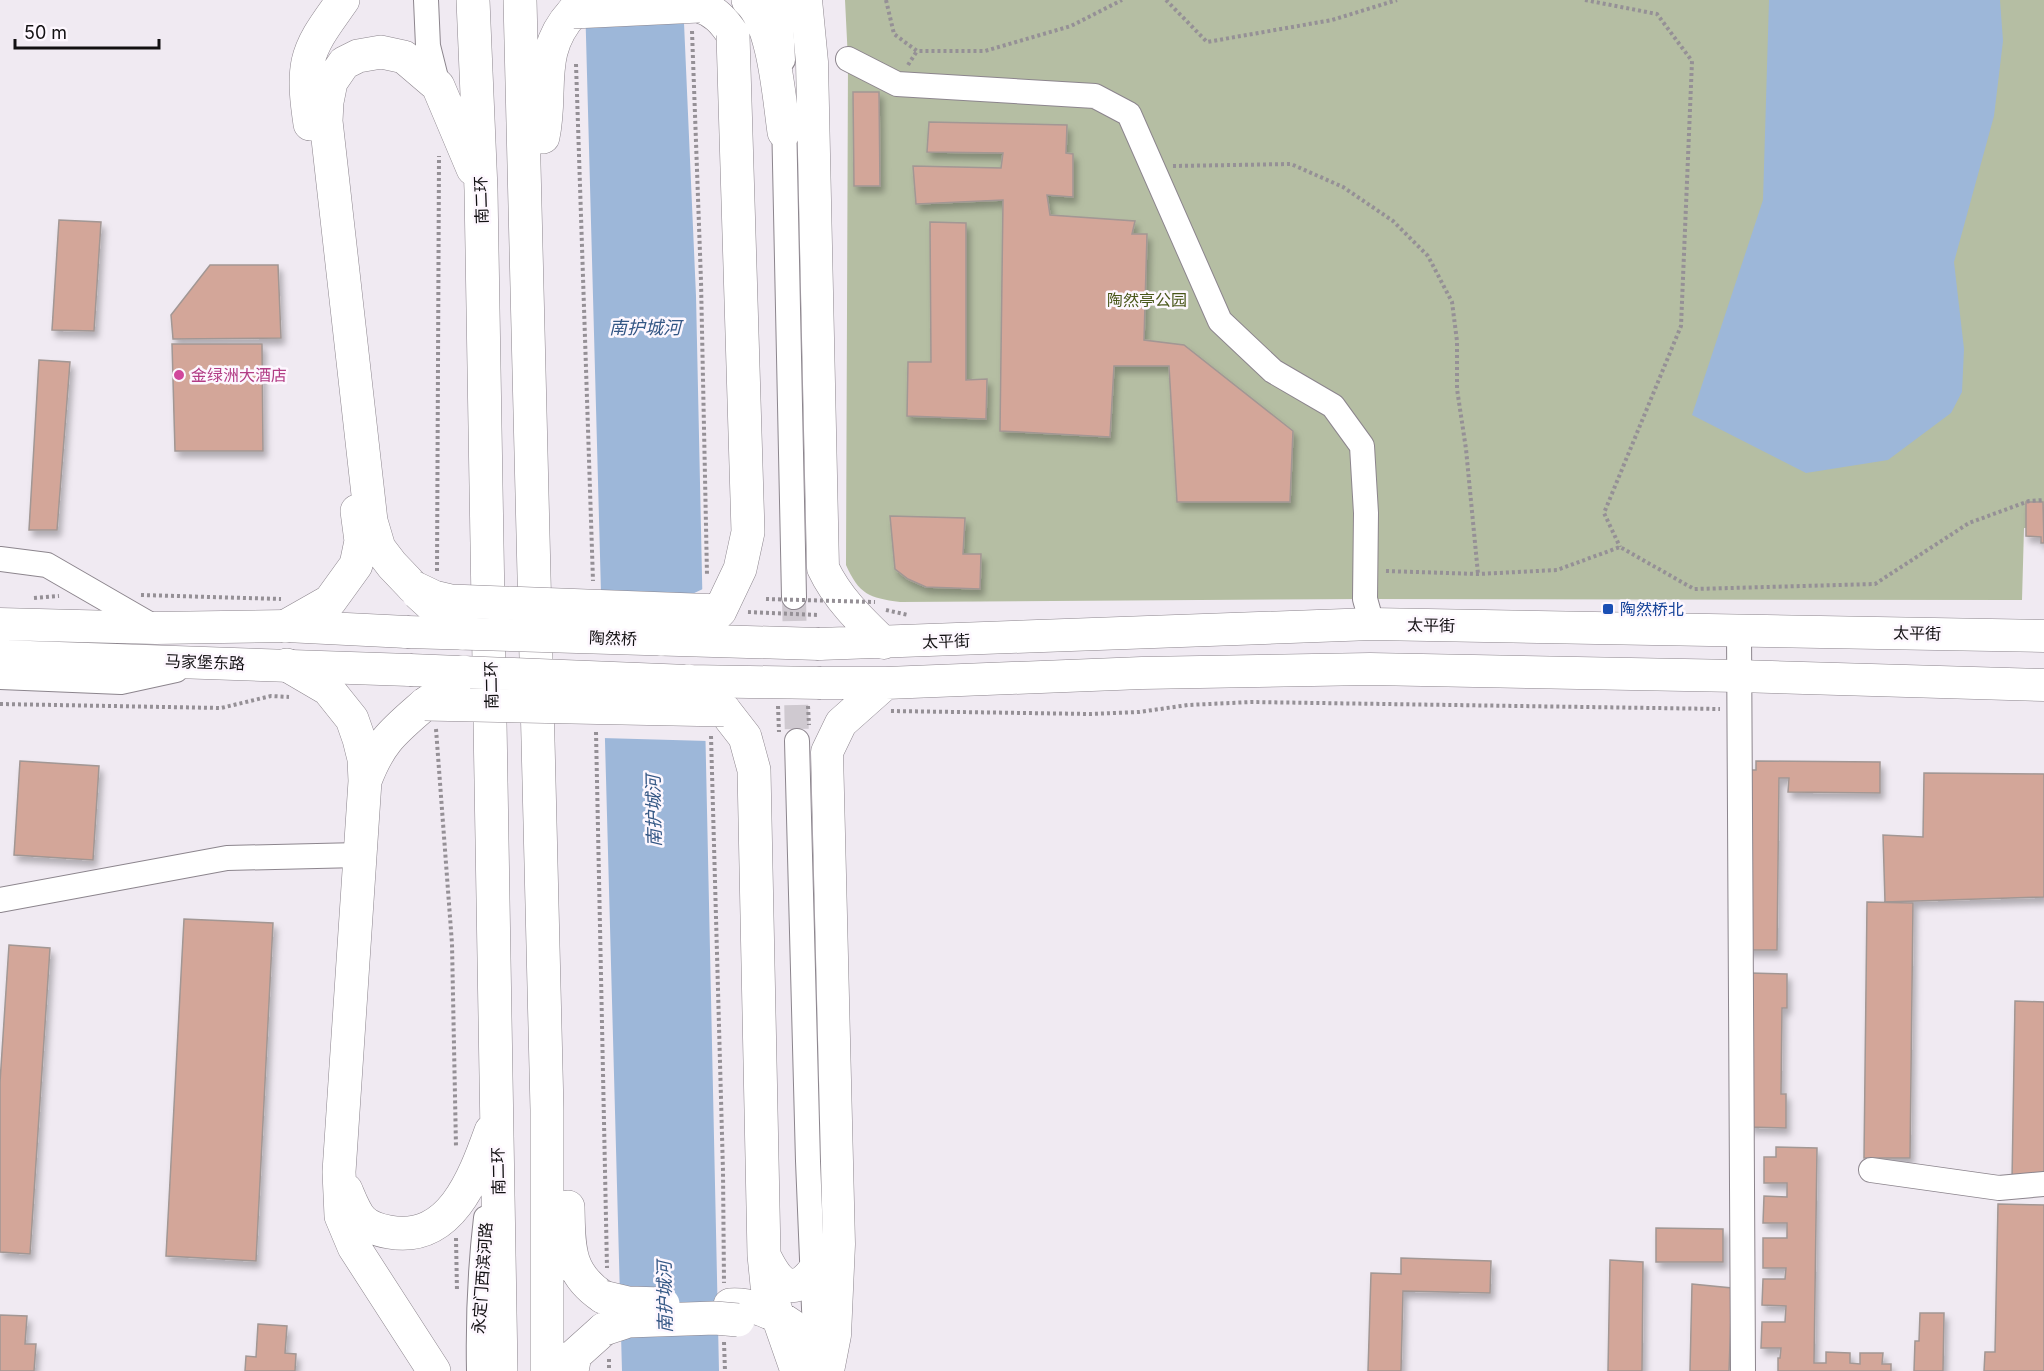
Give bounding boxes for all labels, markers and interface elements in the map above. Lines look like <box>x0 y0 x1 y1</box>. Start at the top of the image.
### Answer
scale bar <box>15 12 159 50</box>
text: 50 m <box>24 22 67 43</box>
street label: 南二环 <box>470 176 492 224</box>
park label: 陶然亭公园 <box>1107 290 1187 310</box>
water label: 南护城河 <box>609 317 684 338</box>
place label: 金绿洲大酒店 <box>191 365 287 385</box>
marker: 金绿洲大酒店 <box>172 368 186 382</box>
place label: 陶然桥北 <box>1620 599 1684 619</box>
marker: 陶然桥北 <box>1601 602 1615 616</box>
street label: 太平街 <box>1407 615 1455 635</box>
street label: 太平街 <box>1893 623 1941 643</box>
street label: 陶然桥 <box>589 627 637 649</box>
street label: 太平街 <box>922 630 970 652</box>
street label: 马家堡东路 <box>165 651 245 673</box>
street label: 南二环 <box>481 661 501 709</box>
water label: 南护城河 <box>642 772 665 847</box>
street label: 南二环 <box>488 1147 508 1195</box>
street label: 永定门西滨河路 <box>468 1221 496 1335</box>
water label: 南护城河 <box>653 1258 676 1333</box>

